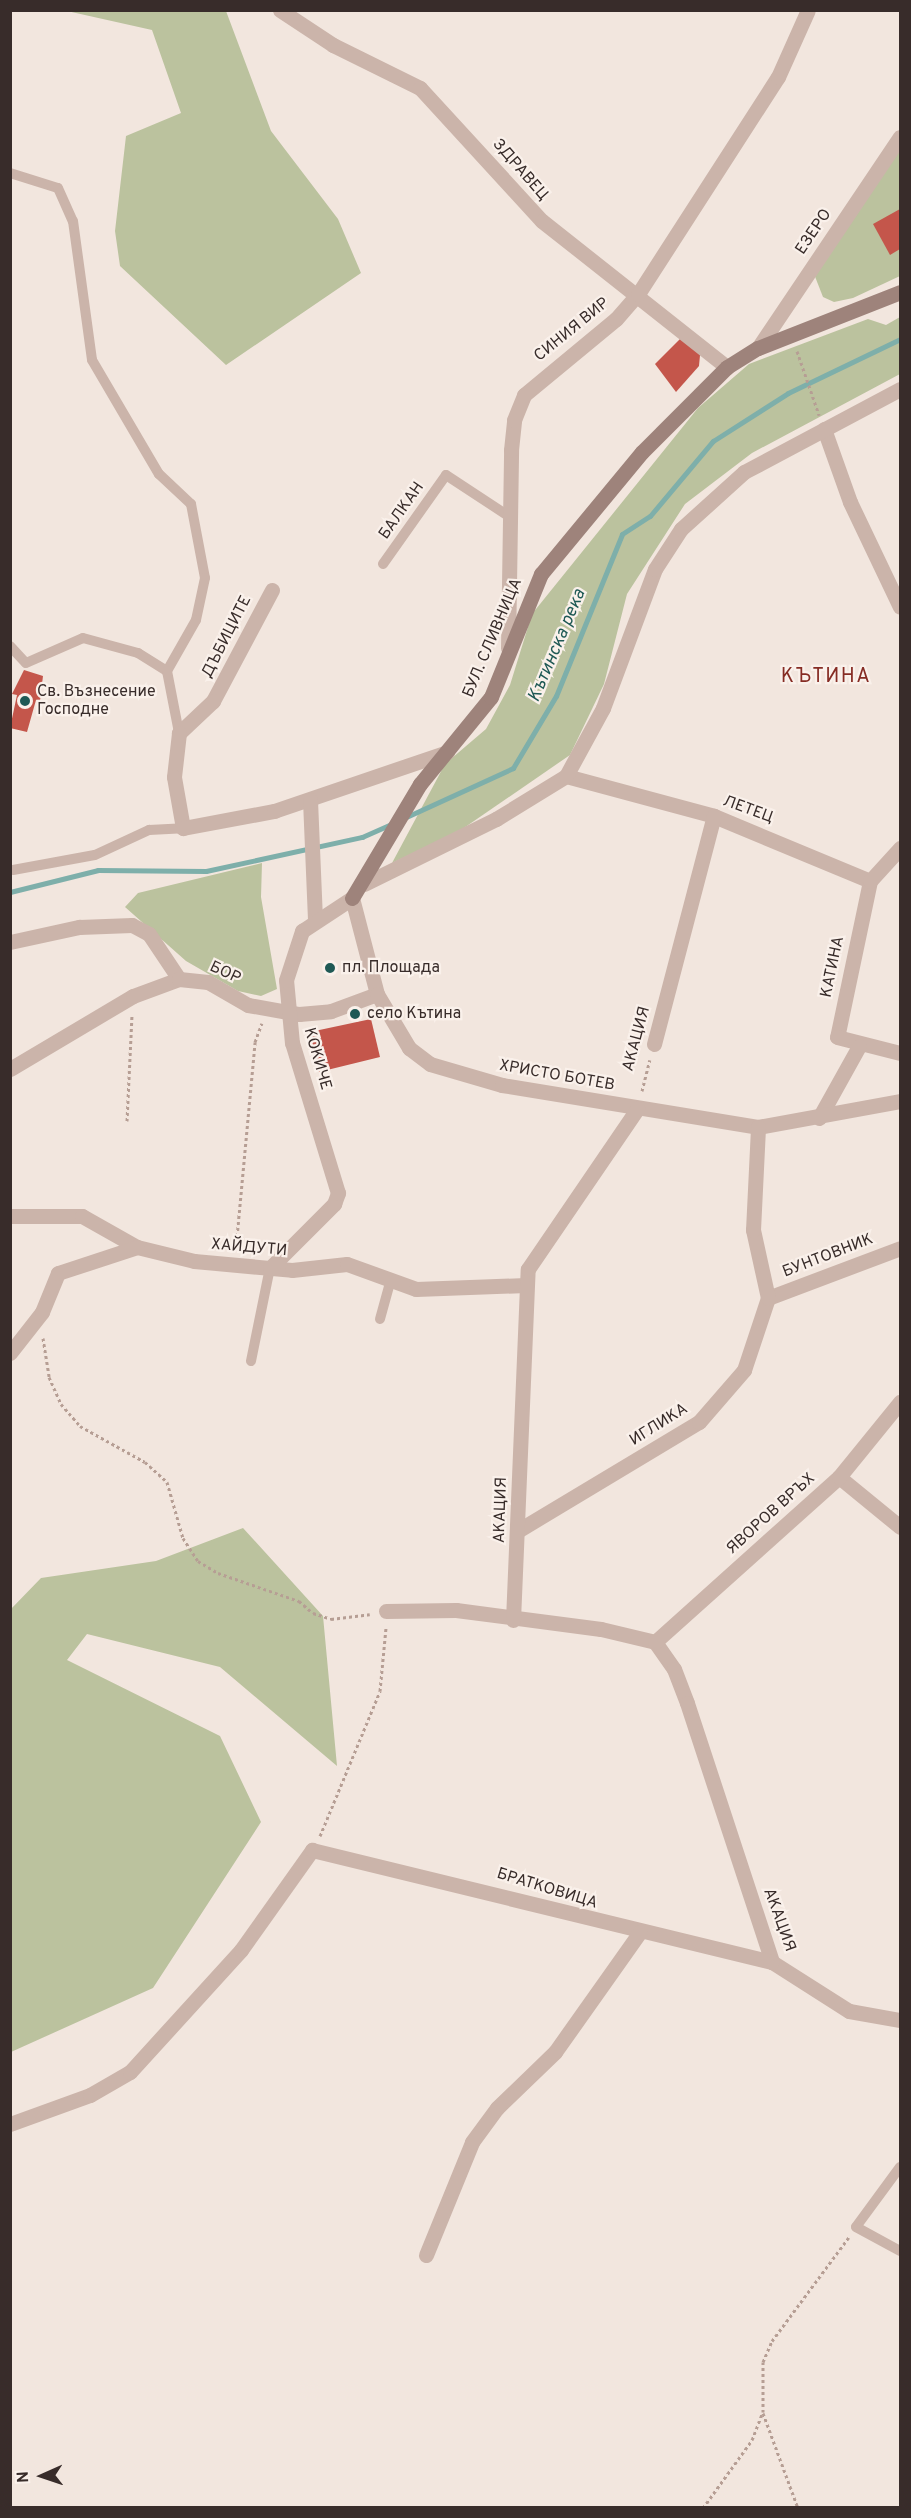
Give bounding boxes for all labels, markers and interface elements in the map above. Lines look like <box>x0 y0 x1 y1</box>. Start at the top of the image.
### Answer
street label: ЗДРАВЕЦ <box>488 135 552 205</box>
street label: ЕЗЕРО <box>792 206 836 258</box>
street label: СИНИЯ ВИР <box>531 294 613 366</box>
street label: БАЛКАН <box>375 479 429 543</box>
street label: БУЛ. СЛИВНИЦА <box>459 575 527 701</box>
water label: Кътинска река <box>524 586 592 706</box>
street label: ДЪБИЦИТЕ <box>198 593 256 681</box>
district label: КЪТИНА <box>781 665 871 689</box>
place label: Св. Възнесение Господне <box>37 682 156 720</box>
marker: Св. Възнесение Господне <box>18 694 32 708</box>
street label: ЛЕТЕЦ <box>720 792 776 828</box>
street label: КАТИНА <box>817 935 849 999</box>
street label: БОР <box>206 958 244 988</box>
place label: пл. Площада <box>342 958 440 978</box>
marker: пл. Площада <box>323 961 337 975</box>
place label: село Кътина <box>367 1004 461 1024</box>
street label: АКАЦИЯ <box>619 1005 655 1073</box>
marker: село Кътина <box>348 1007 362 1021</box>
street label: КОКИЧЕ <box>299 1026 335 1092</box>
street label: ХРИСТО БОТЕВ <box>498 1056 616 1096</box>
street label: БУНТОВНИК <box>780 1230 876 1282</box>
street label: ХАЙДУТИ <box>210 1235 288 1261</box>
street label: ИГЛИКА <box>626 1400 692 1450</box>
street label: ЯВОРОВ ВРЪХ <box>723 1469 819 1559</box>
street label: АКАЦИЯ <box>490 1477 512 1543</box>
street label: БРАТКОВИЦА <box>494 1865 600 1913</box>
street label: АКАЦИЯ <box>759 1886 799 1954</box>
north arrow <box>12 2446 72 2506</box>
text: N <box>14 2471 34 2483</box>

